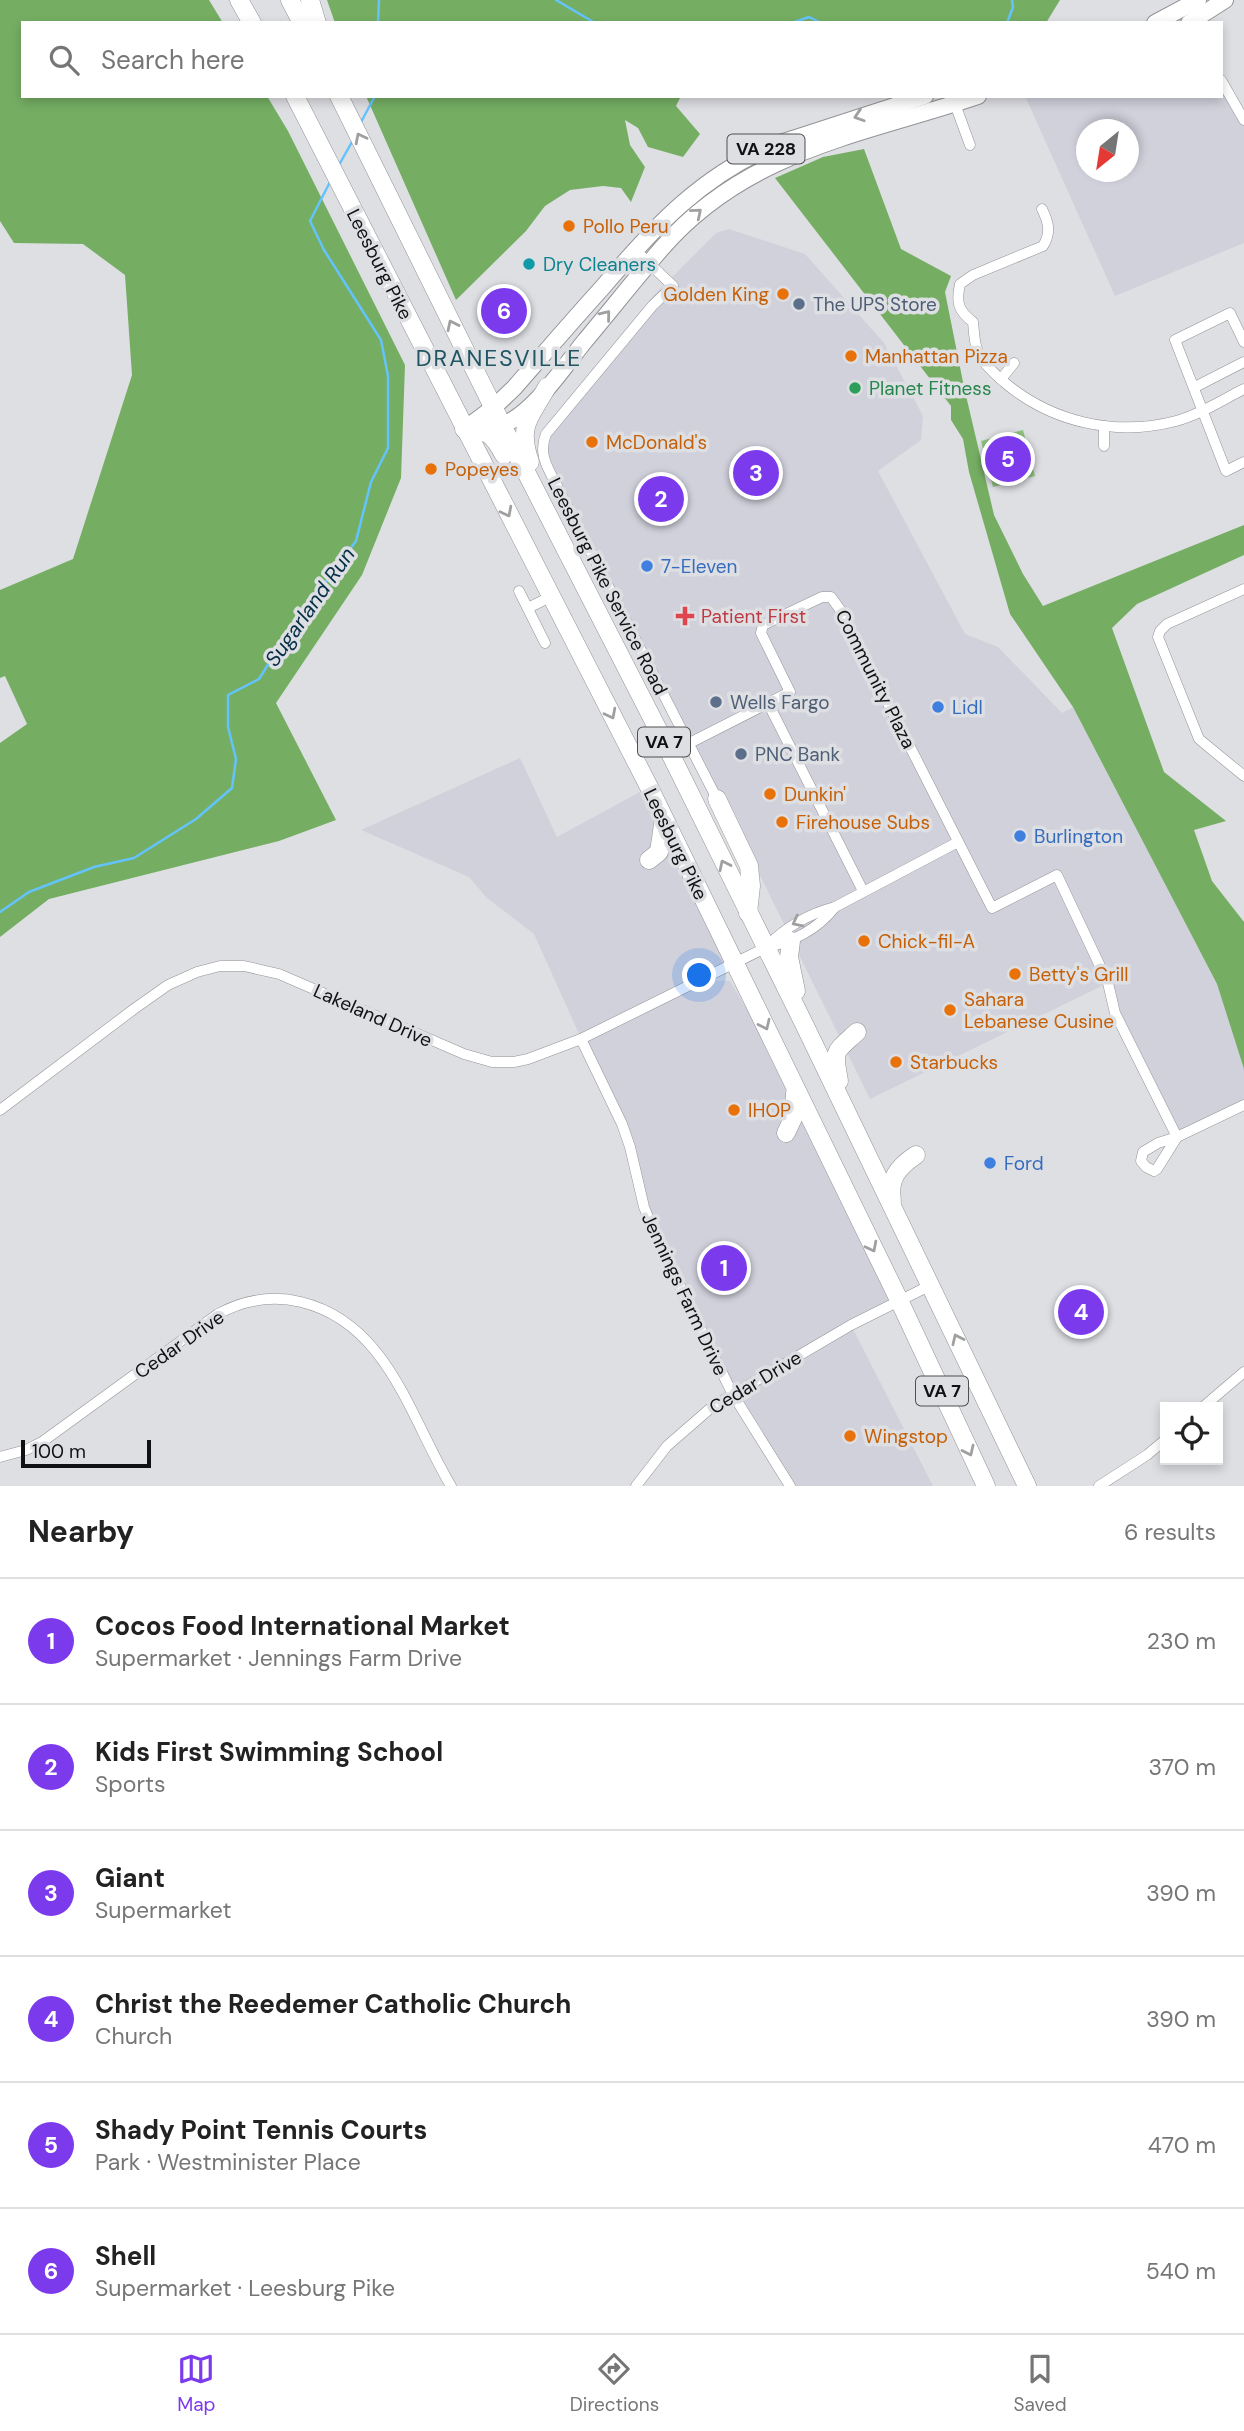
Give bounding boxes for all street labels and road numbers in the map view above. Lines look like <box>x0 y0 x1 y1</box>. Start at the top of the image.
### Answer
road number: VA 228 <box>728 134 804 164</box>
street label: Leesburg Pike <box>341 205 418 324</box>
street label: Leesburg Pike Service Road <box>542 473 673 699</box>
street label: Community Plaza <box>830 605 921 753</box>
road number: VA 7 <box>638 728 690 756</box>
street label: Leesburg Pike <box>638 784 713 904</box>
street label: Lakeland Drive <box>309 978 436 1053</box>
street label: Jennings Farm Drive <box>636 1209 733 1380</box>
street label: Cedar Drive <box>130 1304 229 1384</box>
street label: Cedar Drive <box>704 1345 806 1420</box>
road number: VA 7 <box>916 1376 968 1406</box>

